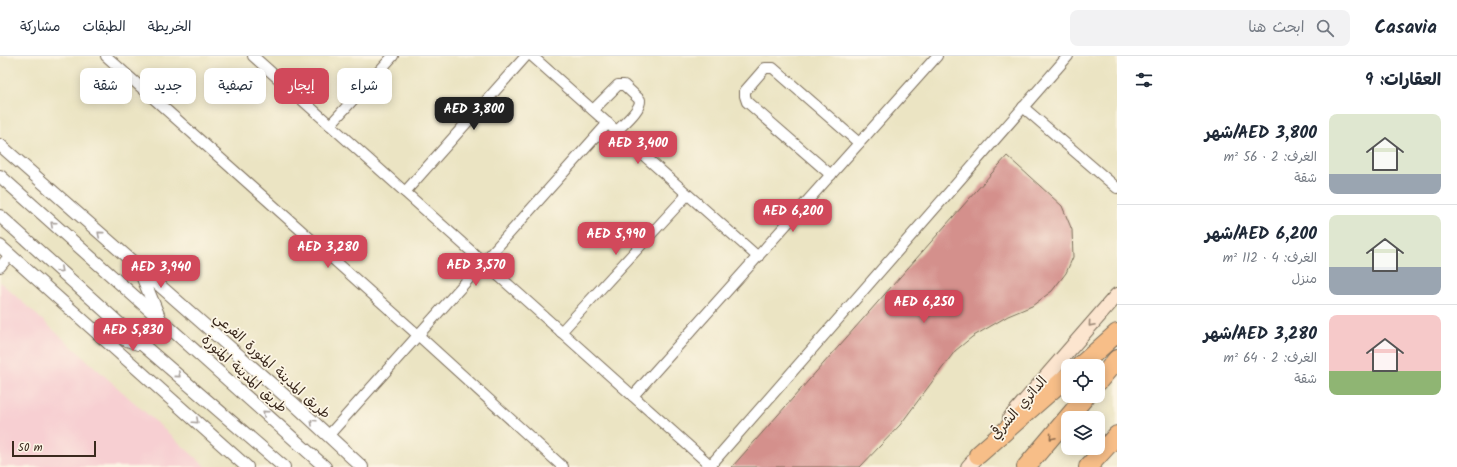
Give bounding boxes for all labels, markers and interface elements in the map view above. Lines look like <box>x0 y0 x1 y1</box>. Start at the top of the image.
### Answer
search box <box>1070 10 1350 46</box>
text: Casavia <box>1374 13 1437 43</box>
text: مشاركة <box>20 16 60 38</box>
text: الطبقات <box>82 16 126 38</box>
text: الخريطة <box>148 16 191 38</box>
text: ابحث هنا <box>1248 16 1304 40</box>
icon: search <box>1314 17 1336 39</box>
text: العقارات: 9 <box>1365 67 1441 94</box>
chip: شقة <box>80 68 132 104</box>
chip: جديد <box>140 68 196 104</box>
chip: تصفية <box>204 68 266 104</box>
chip: إيجار <box>274 68 329 104</box>
chip: شراء <box>337 68 392 104</box>
icon: filters <box>1133 69 1155 91</box>
pin: AED 3,800 <box>428 97 520 131</box>
text: AED 3,800 <box>444 99 504 120</box>
text: AED 3,800/شهر <box>1205 120 1317 147</box>
icon: home <box>1361 130 1409 178</box>
pin: AED 3,400 <box>592 131 684 165</box>
text: AED 3,400 <box>608 133 668 154</box>
text: الغرف: 2 · 56 m² <box>1224 147 1317 168</box>
text: شقة <box>1294 168 1317 189</box>
pin: AED 6,200 <box>747 199 839 233</box>
text: AED 6,200 <box>763 201 823 222</box>
one-way arrow <box>50 221 58 228</box>
text: AED 6,200/شهر <box>1205 221 1317 248</box>
pin: AED 5,990 <box>570 222 662 256</box>
text: AED 5,990 <box>587 224 645 245</box>
one-way arrow <box>97 231 105 238</box>
icon: home <box>1361 231 1409 279</box>
pin: AED 3,280 <box>282 235 374 269</box>
text: AED 3,280 <box>297 237 359 258</box>
text: الغرف: 4 · 112 m² <box>1223 248 1317 269</box>
pin: AED 3,570 <box>430 253 522 287</box>
pin: AED 3,940 <box>115 255 207 289</box>
text: AED 3,570 <box>447 255 505 276</box>
text: AED 3,940 <box>131 257 191 278</box>
one-way arrow <box>55 266 63 273</box>
text: منزل <box>1291 269 1317 290</box>
pin: AED 6,250 <box>878 290 970 324</box>
text: AED 6,250 <box>894 292 954 313</box>
street label: طريق المدينة المنورة الفرعي <box>210 309 334 423</box>
pin: AED 5,830 <box>87 318 179 352</box>
text: AED 5,830 <box>103 320 163 341</box>
one-way arrow <box>1089 320 1096 327</box>
text: AED 3,280/شهر <box>1204 321 1317 348</box>
street label: طريق المدينة المنورة <box>198 331 290 417</box>
icon: home <box>1361 331 1409 379</box>
text: الغرف: 2 · 64 m² <box>1224 348 1317 369</box>
map controls <box>1061 359 1105 455</box>
button: locate <box>1061 359 1105 403</box>
text: شقة <box>1294 369 1317 390</box>
one-way arrow <box>173 371 181 378</box>
street label: الدائري الشرقي <box>985 371 1053 445</box>
one-way arrow <box>262 410 270 418</box>
button: layers <box>1061 411 1105 455</box>
one-way arrow <box>191 417 199 424</box>
one-way arrow <box>310 419 318 426</box>
one-way arrow <box>1049 432 1056 439</box>
scale bar <box>12 439 96 458</box>
text: 50 m <box>18 439 43 457</box>

